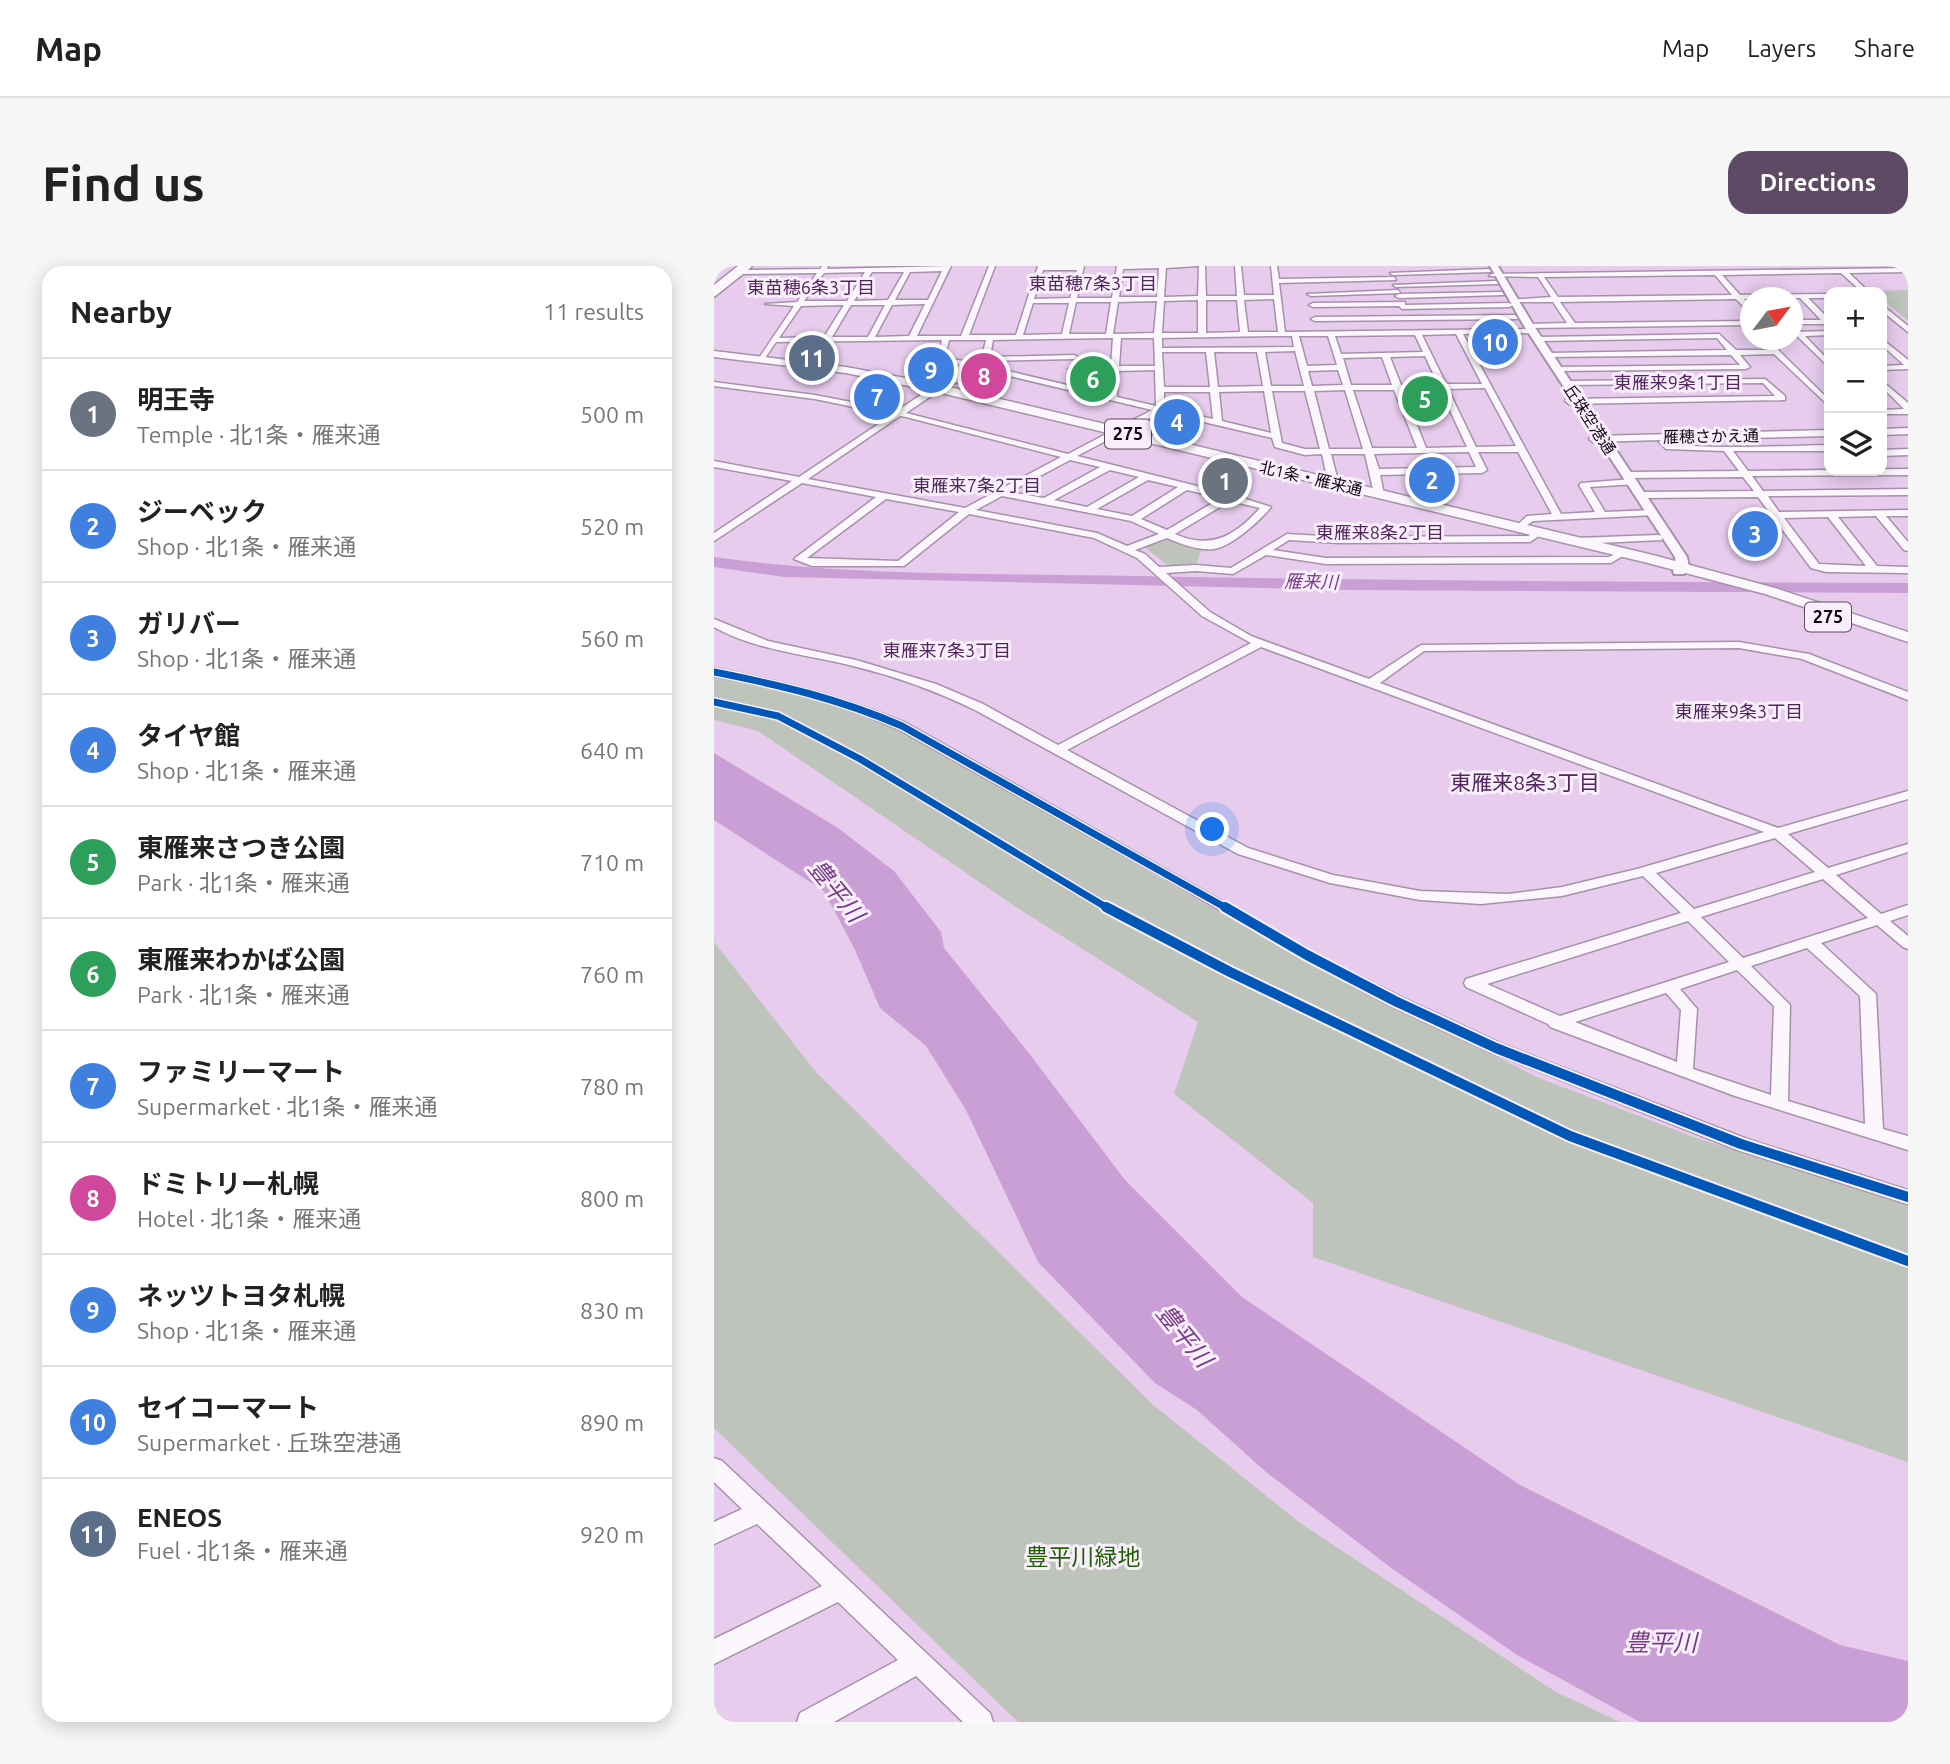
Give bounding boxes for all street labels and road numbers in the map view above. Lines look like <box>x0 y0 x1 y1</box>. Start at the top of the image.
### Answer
street label: 丘珠空港通 <box>1561 381 1619 457</box>
road number: 275 <box>1105 420 1151 448</box>
street label: 雁穂さかえ通 <box>1663 426 1759 446</box>
street label: 北1条・雁来通 <box>1258 457 1364 499</box>
road number: 275 <box>1805 603 1851 632</box>

